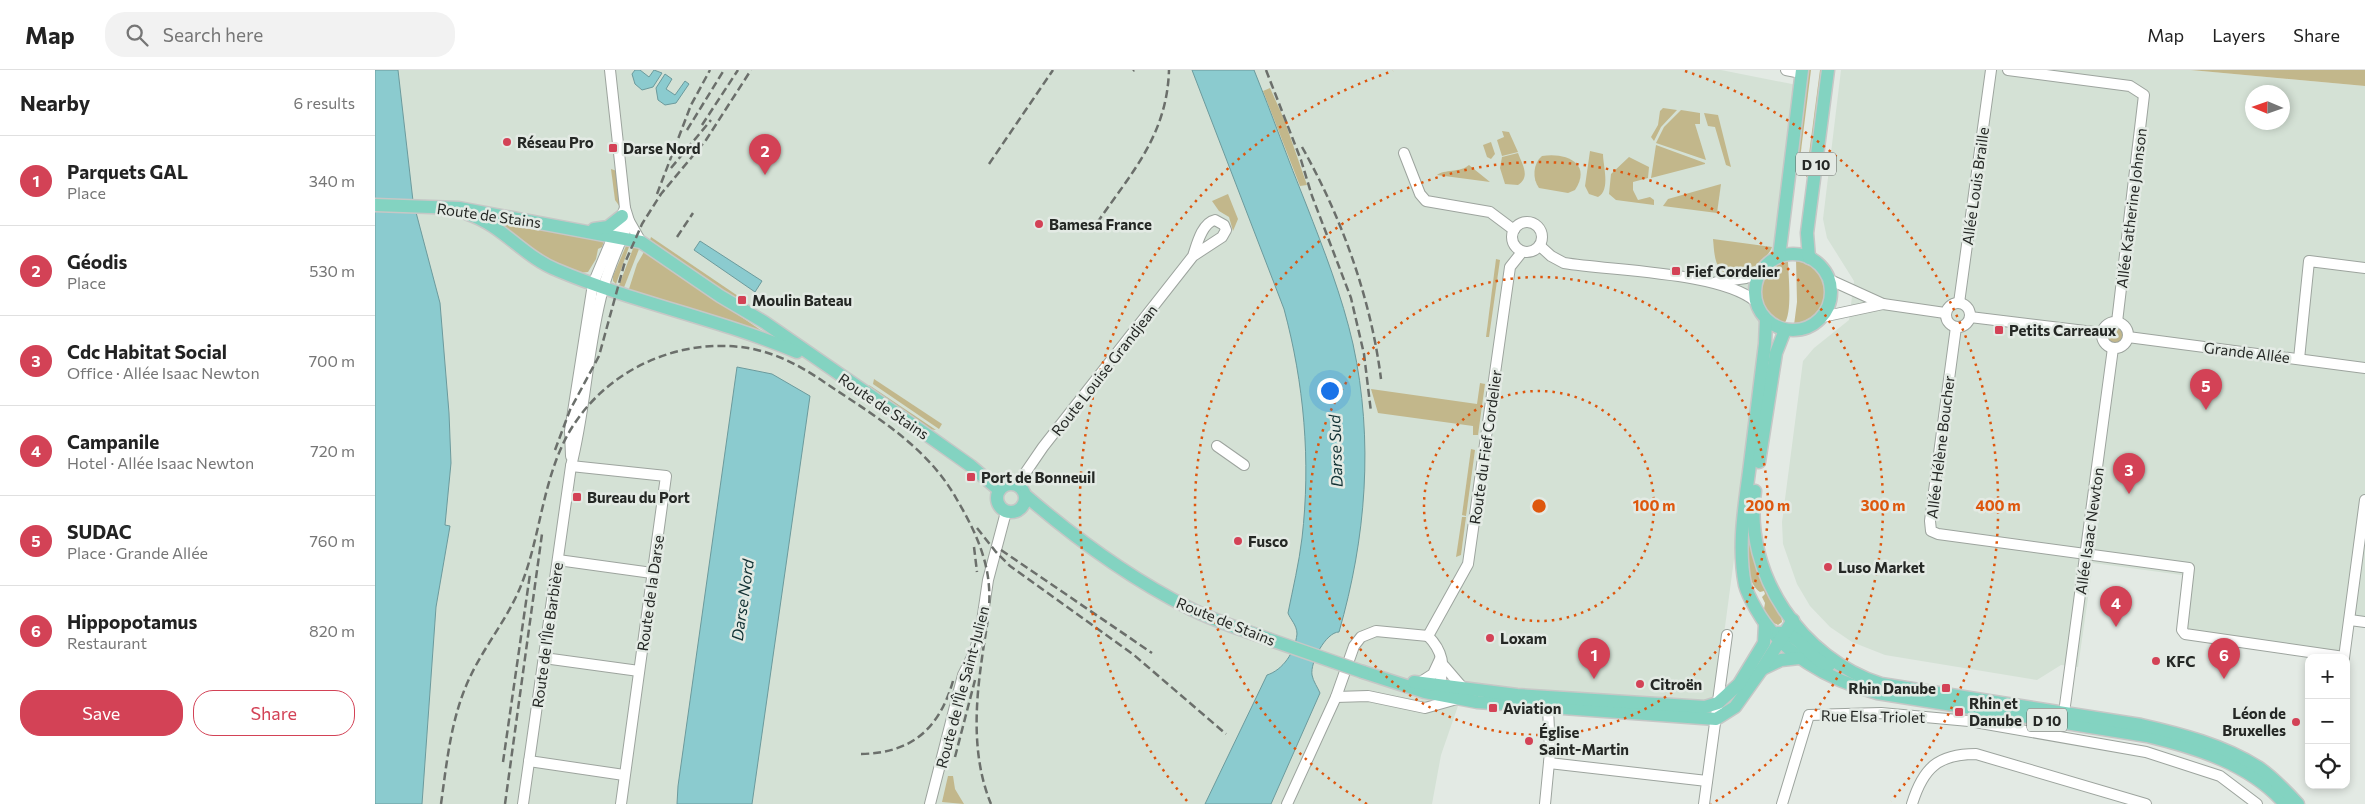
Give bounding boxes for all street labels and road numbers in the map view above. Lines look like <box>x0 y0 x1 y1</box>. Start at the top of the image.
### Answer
street label: Allée Louis Braille <box>1958 126 1992 246</box>
street label: Allée Katherine Johnson <box>2112 127 2150 289</box>
road number: D 10 <box>1796 152 1836 176</box>
street label: Route de Stains <box>436 199 542 231</box>
street label: Route Louise Grandjean <box>1047 301 1161 439</box>
street label: Grande Allée <box>2203 338 2291 366</box>
street label: Route de Stains <box>835 369 933 443</box>
street label: Route du Fief Cordelier <box>1465 369 1505 525</box>
street label: Allée Hélène Boucher <box>1922 375 1958 519</box>
street label: Allée Isaac Newton <box>2071 466 2107 596</box>
street label: Route de la Darse <box>633 534 667 652</box>
street label: Route de l'Île Barbière <box>527 561 566 709</box>
street label: Route de Stains <box>1174 593 1278 649</box>
street label: Route de l'Île Saint-Julien <box>931 604 992 770</box>
street label: Rue Elsa Triolet <box>1821 706 1925 726</box>
road number: D 10 <box>2027 708 2067 732</box>

